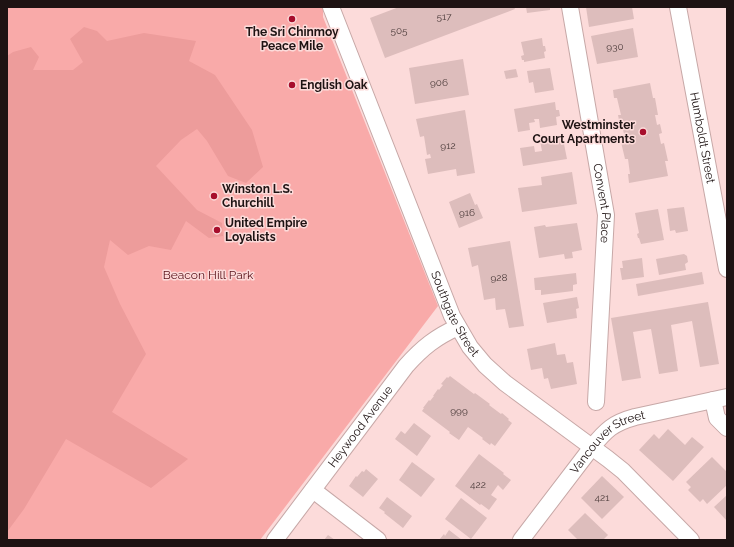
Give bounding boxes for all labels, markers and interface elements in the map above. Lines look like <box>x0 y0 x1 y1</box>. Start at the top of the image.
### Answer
house number: 517 <box>436 11 452 22</box>
marker: The Sri Chinmoy Peace Mile <box>287 14 297 24</box>
place label: The Sri Chinmoy Peace Mile <box>245 25 339 53</box>
house number: 505 <box>390 25 408 36</box>
house number: 930 <box>606 41 624 52</box>
house number: 906 <box>430 77 448 88</box>
place label: English Oak <box>300 78 368 92</box>
marker: English Oak <box>287 80 297 90</box>
street label: Humboldt Street <box>687 91 718 185</box>
place label: Westminster Court Apartments <box>532 118 635 146</box>
marker: Westminster Court Apartments <box>638 127 648 137</box>
house number: 912 <box>440 140 456 151</box>
street label: Convent Place <box>590 162 613 243</box>
place label: Winston L.S. Churchill <box>222 182 293 210</box>
marker: Winston L.S. Churchill <box>209 191 219 201</box>
house number: 916 <box>459 207 475 218</box>
place label: United Empire Loyalists <box>225 216 307 244</box>
marker: United Empire Loyalists <box>212 225 222 235</box>
park label: Beacon Hill Park <box>163 268 254 282</box>
street label: Southgate Street <box>428 269 482 359</box>
house number: 928 <box>491 272 508 283</box>
street label: Heywood Avenue <box>325 383 396 470</box>
house number: 999 <box>450 405 468 416</box>
street label: Vancouver Street <box>567 408 646 476</box>
house number: 422 <box>470 479 486 490</box>
house number: 421 <box>595 492 610 503</box>

